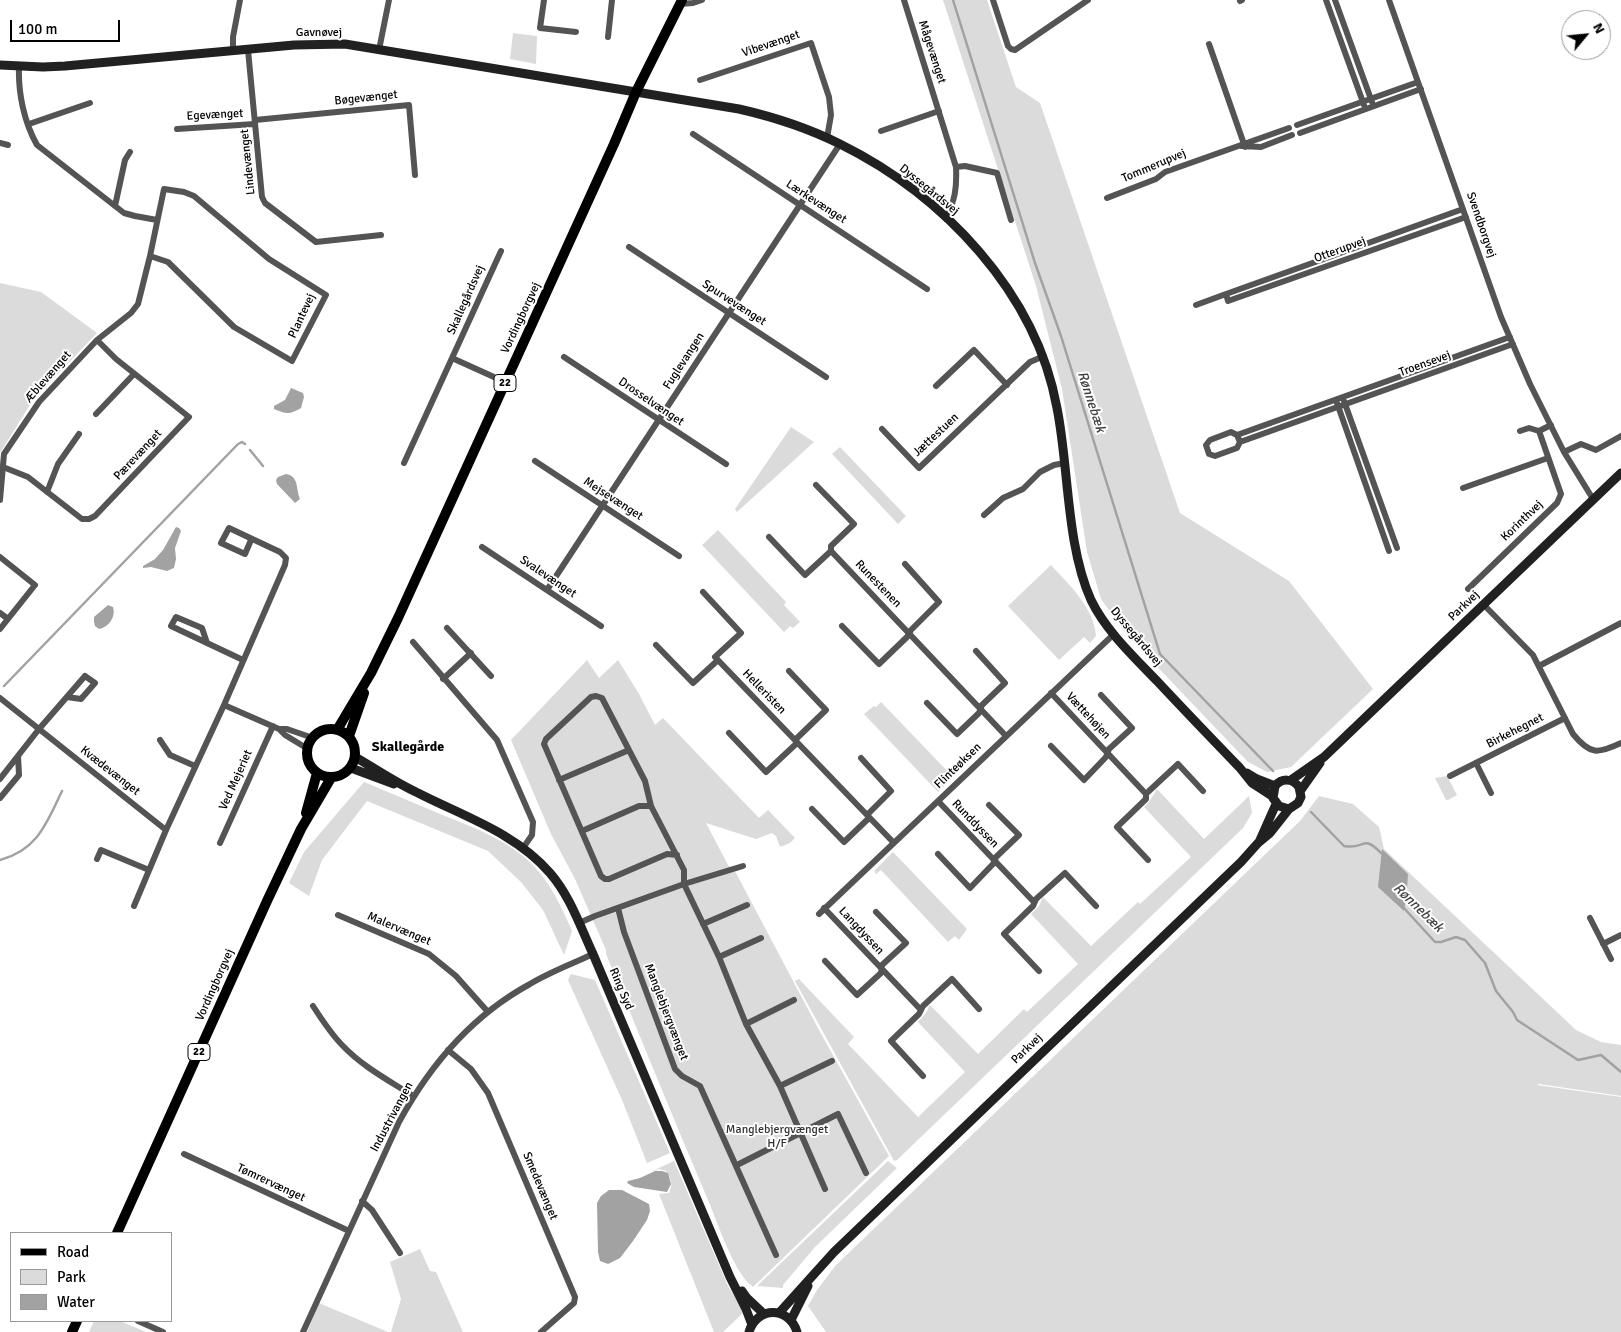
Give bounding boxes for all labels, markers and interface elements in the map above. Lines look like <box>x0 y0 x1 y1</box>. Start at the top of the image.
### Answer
scale bar <box>12 10 122 42</box>
north arrow <box>1561 10 1611 60</box>
street label: Mågevænget <box>915 18 949 86</box>
text: 100 m <box>18 20 58 38</box>
text: N <box>1589 20 1609 36</box>
street label: Gavnøvej <box>296 26 342 40</box>
street label: Vibevænget <box>740 27 802 61</box>
street label: Bøgevænget <box>334 88 398 108</box>
street label: Egevænget <box>186 106 244 124</box>
street label: Lindevænget <box>237 128 259 196</box>
street label: Tommerupvej <box>1120 146 1188 186</box>
street label: Dyssegårdsvej <box>896 161 962 219</box>
street label: Lærkevænget <box>783 177 849 227</box>
street label: Svendborgvej <box>1463 190 1499 260</box>
street label: Otterupvej <box>1312 234 1368 266</box>
street label: Skallegårdsvej <box>444 263 488 337</box>
street label: Spurvevænget <box>699 277 769 329</box>
street label: Vordingborgvej <box>498 280 544 356</box>
street label: Plantevej <box>285 291 319 341</box>
street label: Fuglevangen <box>660 330 708 392</box>
street label: Æblevænget <box>22 348 74 406</box>
street label: Troensevej <box>1397 348 1453 380</box>
water label: Rønnebæk <box>1073 369 1109 435</box>
road number: 22 <box>494 374 516 392</box>
street label: Drosselvænget <box>615 375 687 429</box>
street label: Jættestuen <box>910 410 962 460</box>
street label: Pærevænget <box>111 427 165 483</box>
street label: Mejsevænget <box>581 474 645 524</box>
street label: Korinthvej <box>1498 497 1546 545</box>
street label: Svalevænget <box>517 553 579 601</box>
street label: Runestenen <box>852 557 904 611</box>
street label: Parkvej <box>1445 588 1483 624</box>
street label: Dyssegårdsvej <box>1107 604 1165 670</box>
street label: Helleristen <box>739 667 789 717</box>
street label: Vættehøjen <box>1063 690 1113 742</box>
street label: Birkehegnet <box>1484 710 1546 752</box>
district label: Skallegårde <box>372 739 444 755</box>
street label: Flinteøksen <box>932 740 984 792</box>
street label: Kvædevænget <box>77 743 143 799</box>
street label: Ved Mejeriet <box>216 748 256 812</box>
street label: Runddyssen <box>948 797 1002 851</box>
water label: Rønnebæk <box>1389 880 1447 936</box>
street label: Langdyssen <box>835 904 887 958</box>
street label: Malervænget <box>365 909 433 949</box>
street label: Vordingborgvej <box>193 947 237 1023</box>
street label: Manglebjergvænget <box>641 962 691 1062</box>
street label: Ring Syd <box>606 966 636 1012</box>
street label: Parkvej <box>1008 1031 1046 1067</box>
road number: 22 <box>188 1044 210 1060</box>
street label: Industrivangen <box>368 1080 416 1154</box>
park label: Manglebjergvænget H/F <box>726 1123 828 1151</box>
street label: Smedevænget <box>519 1150 561 1222</box>
street label: Tømrervænget <box>235 1161 307 1205</box>
legend <box>10 1232 172 1322</box>
text: Road <box>57 1243 89 1261</box>
text: Park <box>57 1268 86 1286</box>
text: Water <box>57 1293 95 1311</box>

